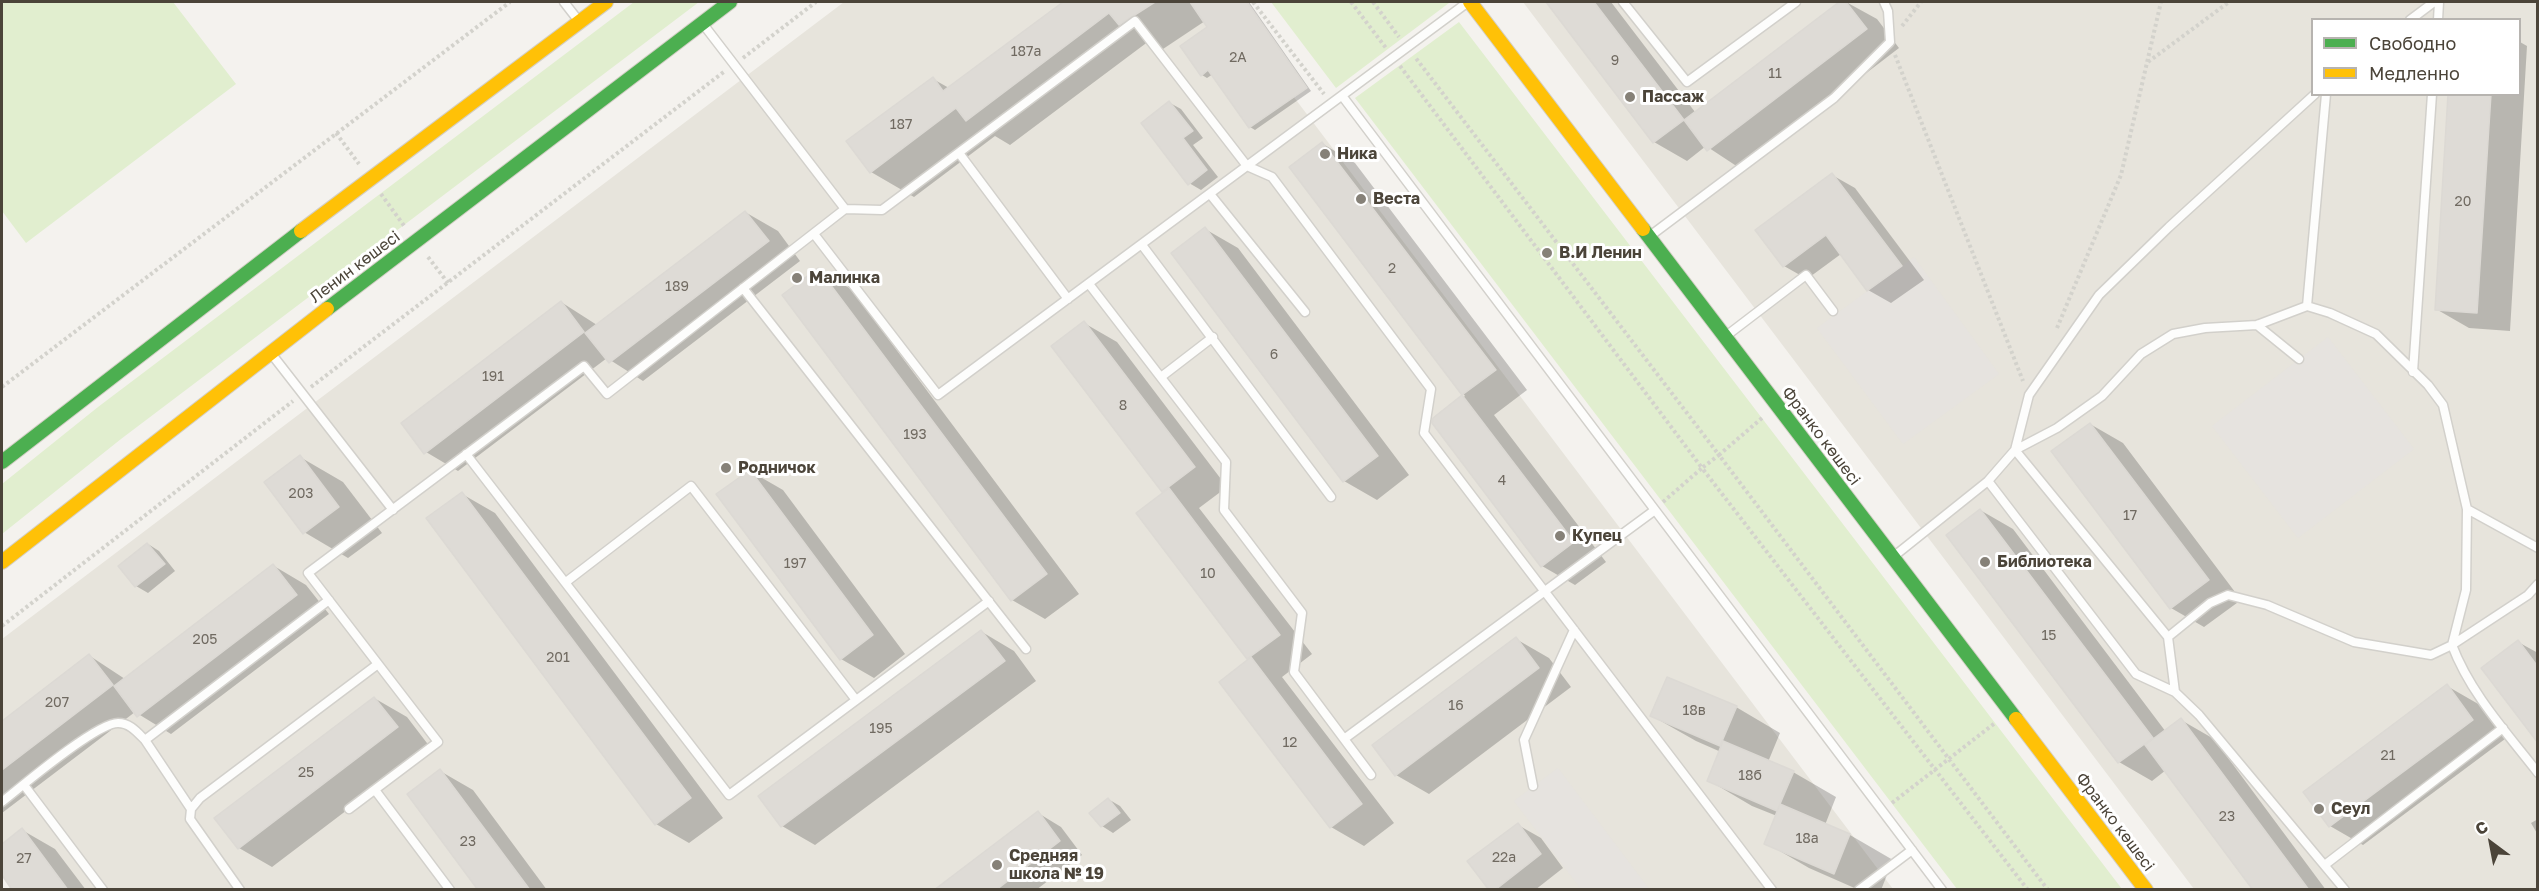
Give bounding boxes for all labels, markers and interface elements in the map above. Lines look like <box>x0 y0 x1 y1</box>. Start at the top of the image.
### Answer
legend <box>2311 18 2521 96</box>
text: Свободно <box>2369 32 2456 54</box>
house number: 187а <box>1011 44 1041 60</box>
house number: 2А <box>1229 50 1247 66</box>
house number: 9 <box>1611 53 1619 69</box>
text: Медленно <box>2369 62 2460 84</box>
house number: 11 <box>1768 66 1782 82</box>
place label: Пассаж <box>1642 87 1704 107</box>
marker: Пассаж <box>1623 90 1637 104</box>
house number: 187 <box>890 117 912 133</box>
place label: Ника <box>1337 144 1377 164</box>
marker: Ника <box>1318 147 1332 161</box>
place label: Веста <box>1373 189 1420 209</box>
marker: Веста <box>1354 192 1368 206</box>
house number: 20 <box>2455 194 2471 210</box>
street label: Ленин көшесі <box>306 227 404 307</box>
place label: В.И Ленин <box>1559 243 1642 263</box>
marker: В.И Ленин <box>1540 246 1554 260</box>
house number: 2 <box>1388 261 1396 277</box>
place label: Малинка <box>809 268 880 288</box>
marker: Малинка <box>790 271 804 285</box>
house number: 189 <box>665 279 689 295</box>
house number: 6 <box>1270 347 1278 363</box>
house number: 191 <box>482 369 504 385</box>
street label: Франко көшесі <box>1778 383 1864 489</box>
house number: 8 <box>1119 398 1127 414</box>
house number: 193 <box>903 427 927 443</box>
place label: Родничок <box>738 458 816 478</box>
marker: Родничок <box>719 461 733 475</box>
house number: 4 <box>1498 473 1506 489</box>
house number: 203 <box>289 486 313 502</box>
house number: 17 <box>2123 508 2137 524</box>
place label: Купец <box>1572 526 1622 546</box>
marker: Купец <box>1553 529 1567 543</box>
place label: Библиотека <box>1997 552 2092 572</box>
marker: Библиотека <box>1978 555 1992 569</box>
house number: 197 <box>784 556 806 572</box>
house number: 10 <box>1200 566 1216 582</box>
house number: 15 <box>2042 628 2056 644</box>
house number: 205 <box>193 632 217 648</box>
house number: 201 <box>546 650 570 666</box>
house number: 207 <box>45 695 69 711</box>
house number: 16 <box>1448 698 1464 714</box>
house number: 18в <box>1682 703 1706 719</box>
house number: 195 <box>869 721 893 737</box>
house number: 12 <box>1283 735 1297 751</box>
house number: 21 <box>2381 748 2395 764</box>
house number: 25 <box>298 765 314 781</box>
house number: 18б <box>1738 768 1762 784</box>
street label: Франко көшесі <box>2072 769 2158 875</box>
place label: Сеул <box>2331 799 2370 819</box>
marker: Сеул <box>2312 802 2326 816</box>
house number: 23 <box>2219 809 2235 825</box>
north arrow <box>2461 813 2521 873</box>
text: С <box>2471 816 2492 839</box>
house number: 18а <box>1795 831 1819 847</box>
house number: 23 <box>460 834 476 850</box>
place label: Средняя школа № 19 <box>1009 846 1104 884</box>
house number: 22а <box>1492 850 1516 866</box>
house number: 27 <box>16 851 32 867</box>
marker: Средняя школа № 19 <box>990 858 1004 872</box>

